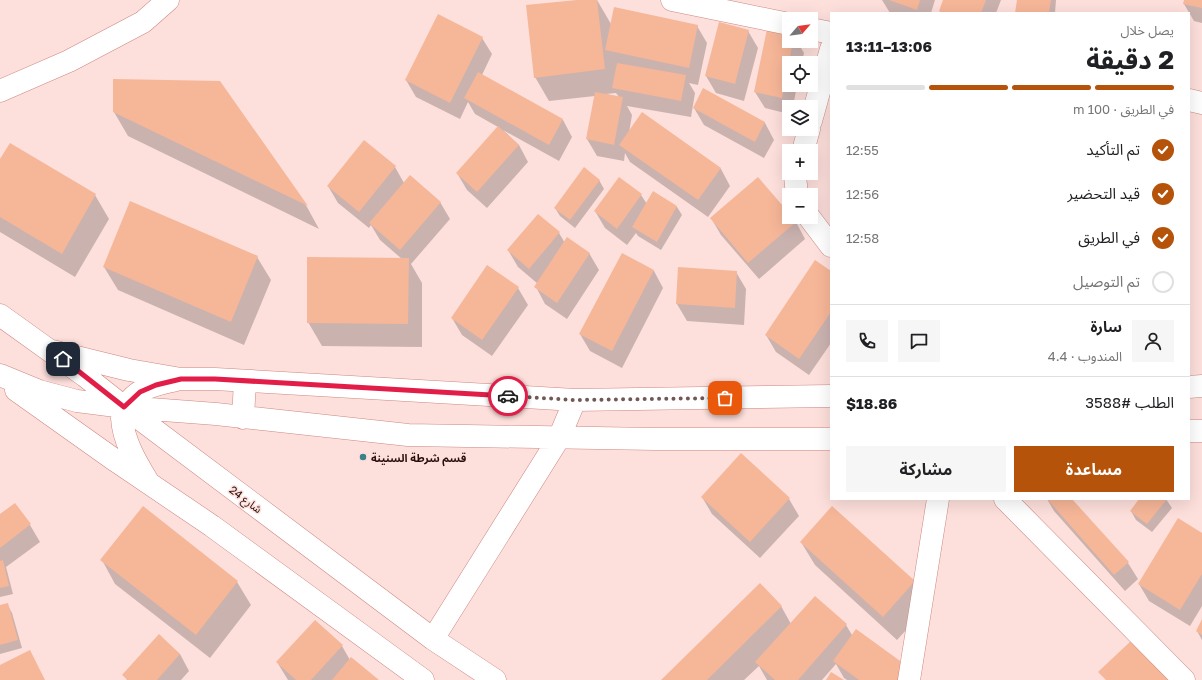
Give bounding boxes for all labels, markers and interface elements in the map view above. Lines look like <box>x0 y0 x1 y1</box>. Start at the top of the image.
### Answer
north arrow <box>782 12 818 48</box>
map controls <box>782 12 818 224</box>
text: يصل خلال <box>1121 22 1174 38</box>
text: 13:06–13:11 <box>846 37 932 55</box>
text: 2 دقيقة <box>1086 44 1174 75</box>
button: locate <box>782 56 818 92</box>
button: layers <box>782 100 818 136</box>
text: في الطريق · 100 m <box>1073 101 1174 117</box>
icon: check <box>1152 139 1174 161</box>
text: تم التأكيد <box>1086 140 1140 158</box>
text: 12:55 <box>846 142 879 158</box>
button: + <box>782 144 818 180</box>
icon: check <box>1152 183 1174 205</box>
text: قيد التحضير <box>1068 184 1140 202</box>
text: 12:56 <box>846 186 879 202</box>
button: − <box>782 188 818 224</box>
icon: check <box>1152 227 1174 249</box>
text: في الطريق <box>1078 228 1140 246</box>
text: 12:58 <box>846 230 879 246</box>
text: تم التوصيل <box>1073 272 1140 290</box>
text: سارة <box>1090 317 1122 335</box>
button: phone <box>846 320 888 362</box>
button: chat <box>898 320 940 362</box>
button: person <box>1132 320 1174 362</box>
pin <box>46 342 80 376</box>
icon: home <box>52 348 74 370</box>
text: المندوب · 4.4 <box>1048 348 1122 364</box>
courier <box>488 376 528 416</box>
pin <box>708 381 742 415</box>
icon: car <box>497 385 519 407</box>
icon: bag <box>714 387 736 409</box>
text: الطلب #3588 <box>1085 393 1174 411</box>
text: $18.86 <box>846 394 897 412</box>
button: مشاركة <box>846 446 1006 492</box>
button: مساعدة <box>1014 446 1174 492</box>
place label: قسم شرطة السنينة <box>371 451 467 467</box>
marker: قسم شرطة السنينة <box>358 452 368 462</box>
street label: شارع 24 <box>226 483 265 517</box>

